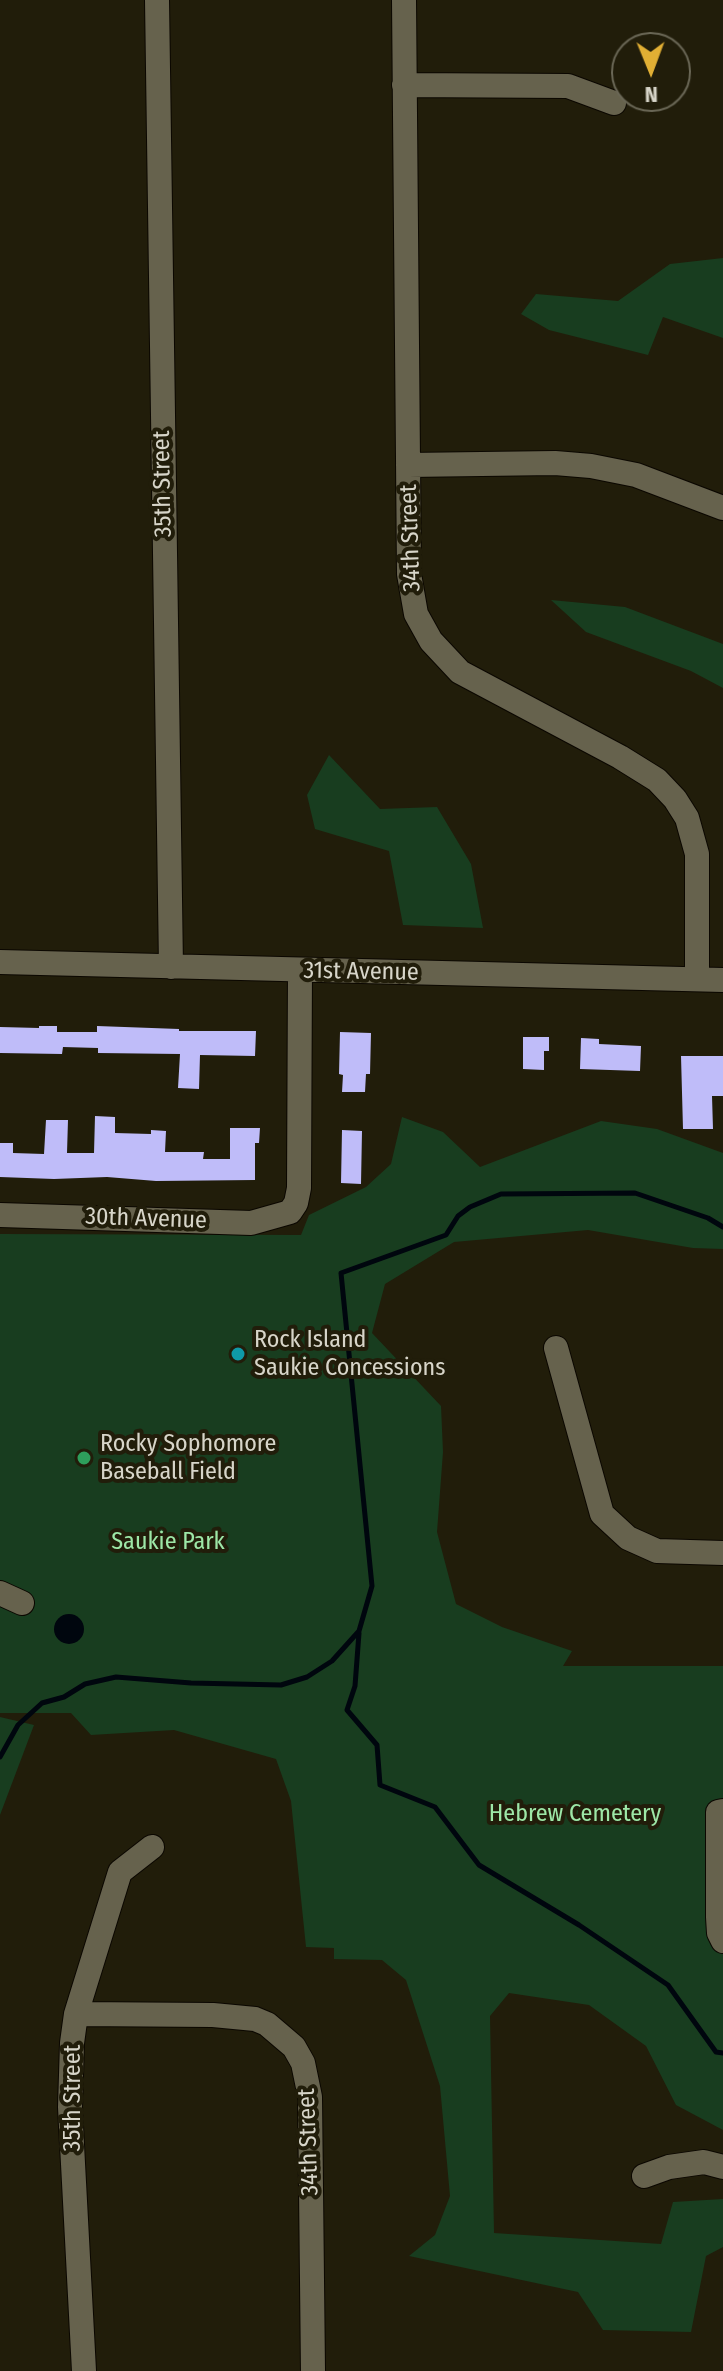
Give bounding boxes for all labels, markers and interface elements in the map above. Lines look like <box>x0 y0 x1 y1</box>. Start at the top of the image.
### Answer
north arrow <box>611 32 691 112</box>
text: N <box>645 81 658 108</box>
street label: 35th Street <box>148 430 178 538</box>
street label: 34th Street <box>395 484 427 592</box>
street label: 31st Avenue <box>303 957 419 987</box>
street label: 30th Avenue <box>85 1202 207 1236</box>
place label: Rock Island Saukie Concessions <box>254 1326 445 1382</box>
marker: Rock Island Saukie Concessions <box>229 1345 247 1363</box>
place label: Rocky Sophomore Baseball Field <box>100 1430 276 1486</box>
marker: Rocky Sophomore Baseball Field <box>75 1449 93 1467</box>
park label: Saukie Park <box>111 1528 225 1556</box>
park label: Hebrew Cemetery <box>489 1800 661 1828</box>
street label: 35th Street <box>59 2045 87 2151</box>
street label: 34th Street <box>293 2088 325 2196</box>

